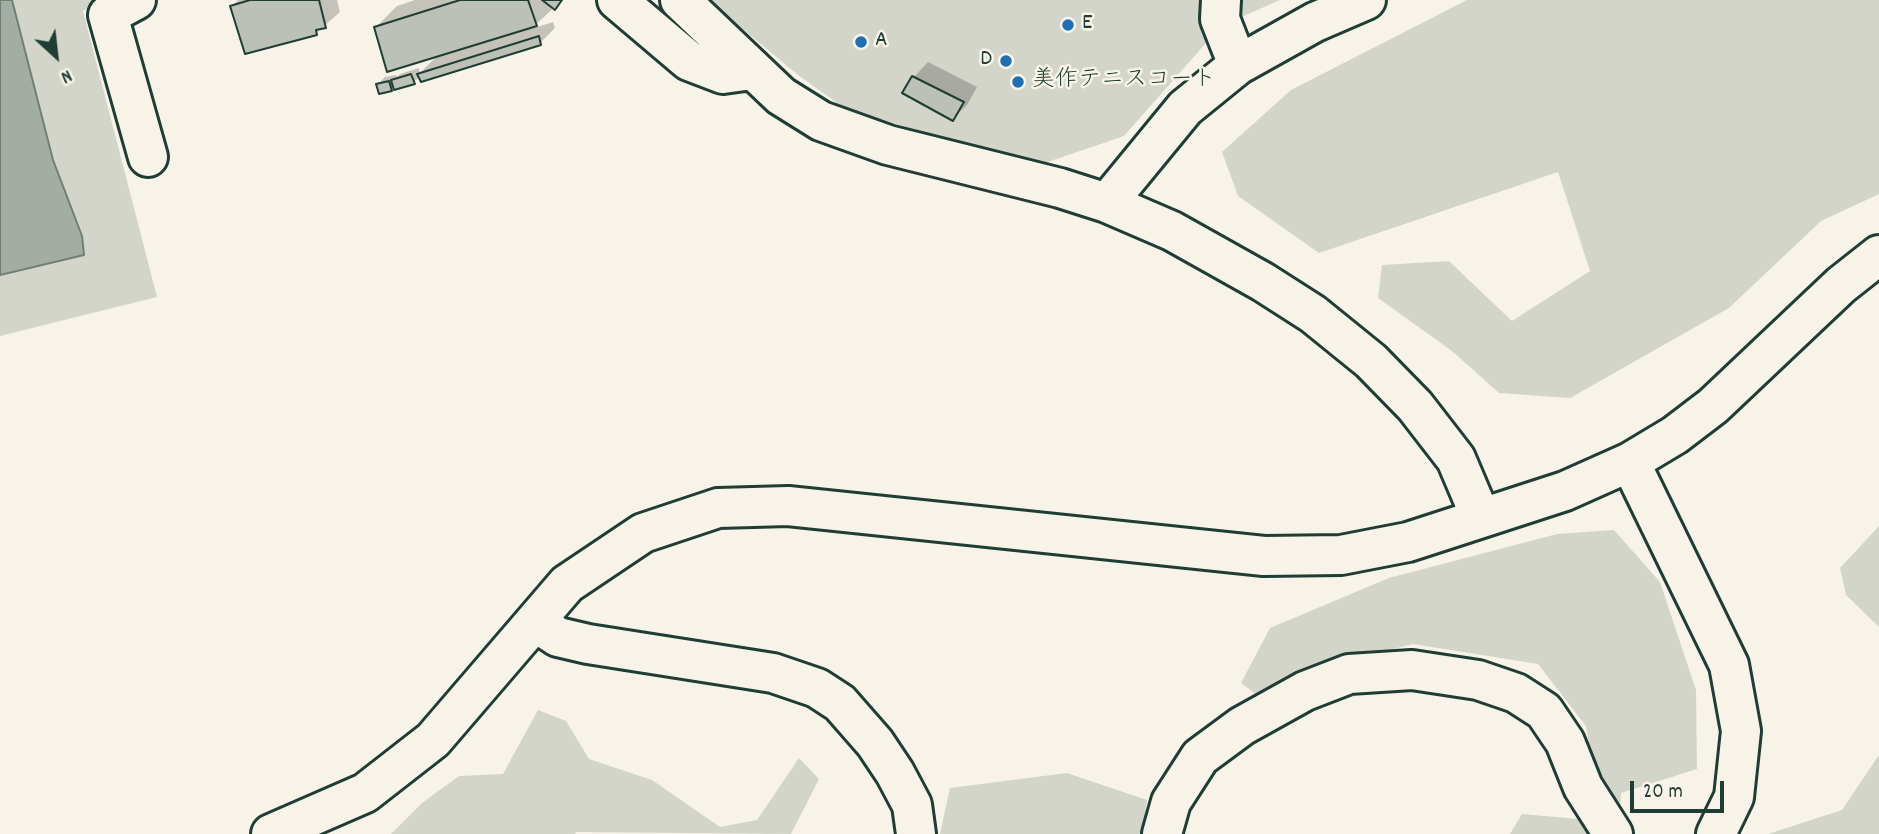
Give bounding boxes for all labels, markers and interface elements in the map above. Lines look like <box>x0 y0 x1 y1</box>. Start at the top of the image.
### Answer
place label: E <box>1082 11 1092 39</box>
marker: E <box>1060 17 1076 33</box>
north arrow <box>21 21 91 91</box>
place label: A <box>875 28 888 56</box>
marker: A <box>853 34 869 50</box>
place label: D <box>980 47 992 75</box>
marker: D <box>998 53 1014 69</box>
text: N <box>55 61 76 89</box>
place label: 美作テニスコート <box>1032 68 1216 96</box>
marker: 美作テニスコート <box>1010 74 1026 90</box>
scale bar <box>1634 768 1728 812</box>
text: 20 m <box>1643 778 1683 808</box>

